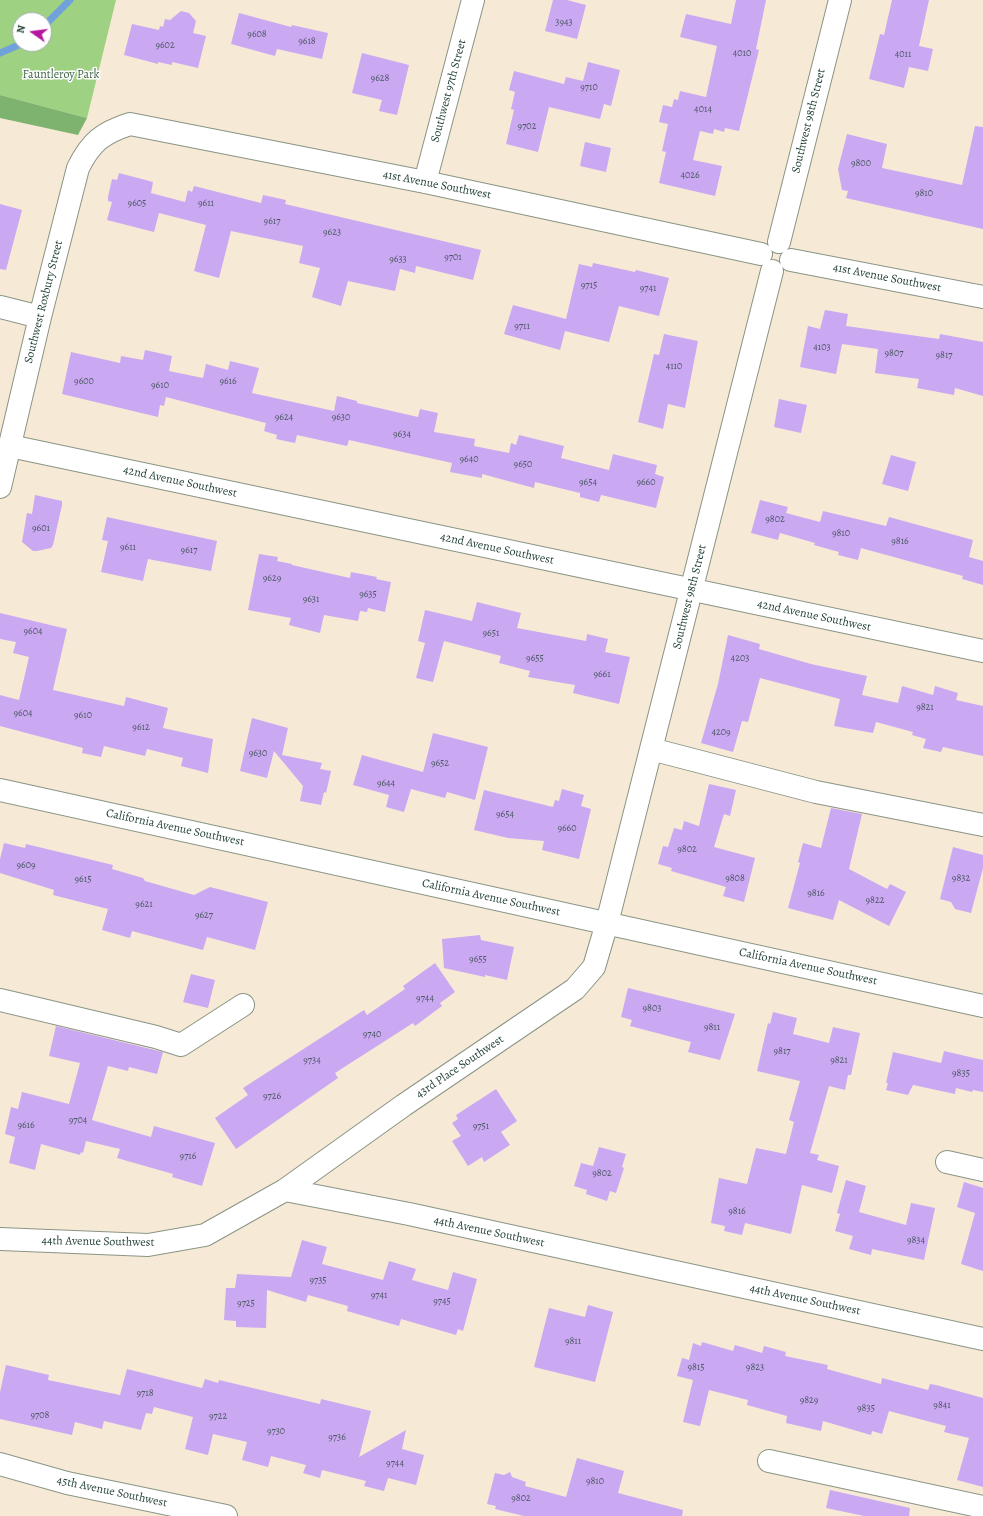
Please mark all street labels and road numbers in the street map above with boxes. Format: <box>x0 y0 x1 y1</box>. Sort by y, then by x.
street label: Southwest 97th Street <box>428 38 470 144</box>
street label: Southwest 98th Street <box>789 67 829 175</box>
street label: 41st Avenue Southwest <box>382 167 492 203</box>
street label: Southwest Roxbury Street <box>22 239 66 365</box>
street label: 41st Avenue Southwest <box>832 260 942 296</box>
street label: 42nd Avenue Southwest <box>122 463 238 501</box>
street label: 42nd Avenue Southwest <box>439 530 555 568</box>
street label: Southwest 98th Street <box>670 543 710 651</box>
street label: 42nd Avenue Southwest <box>756 597 872 635</box>
street label: California Avenue Southwest <box>105 806 245 850</box>
street label: California Avenue Southwest <box>421 876 561 920</box>
street label: California Avenue Southwest <box>738 945 878 989</box>
street label: 43rd Place Southwest <box>413 1032 507 1102</box>
street label: 44th Avenue Southwest <box>432 1213 546 1251</box>
street label: 44th Avenue Southwest <box>41 1234 155 1250</box>
street label: 44th Avenue Southwest <box>748 1281 862 1319</box>
street label: 45th Avenue Southwest <box>55 1473 169 1511</box>

